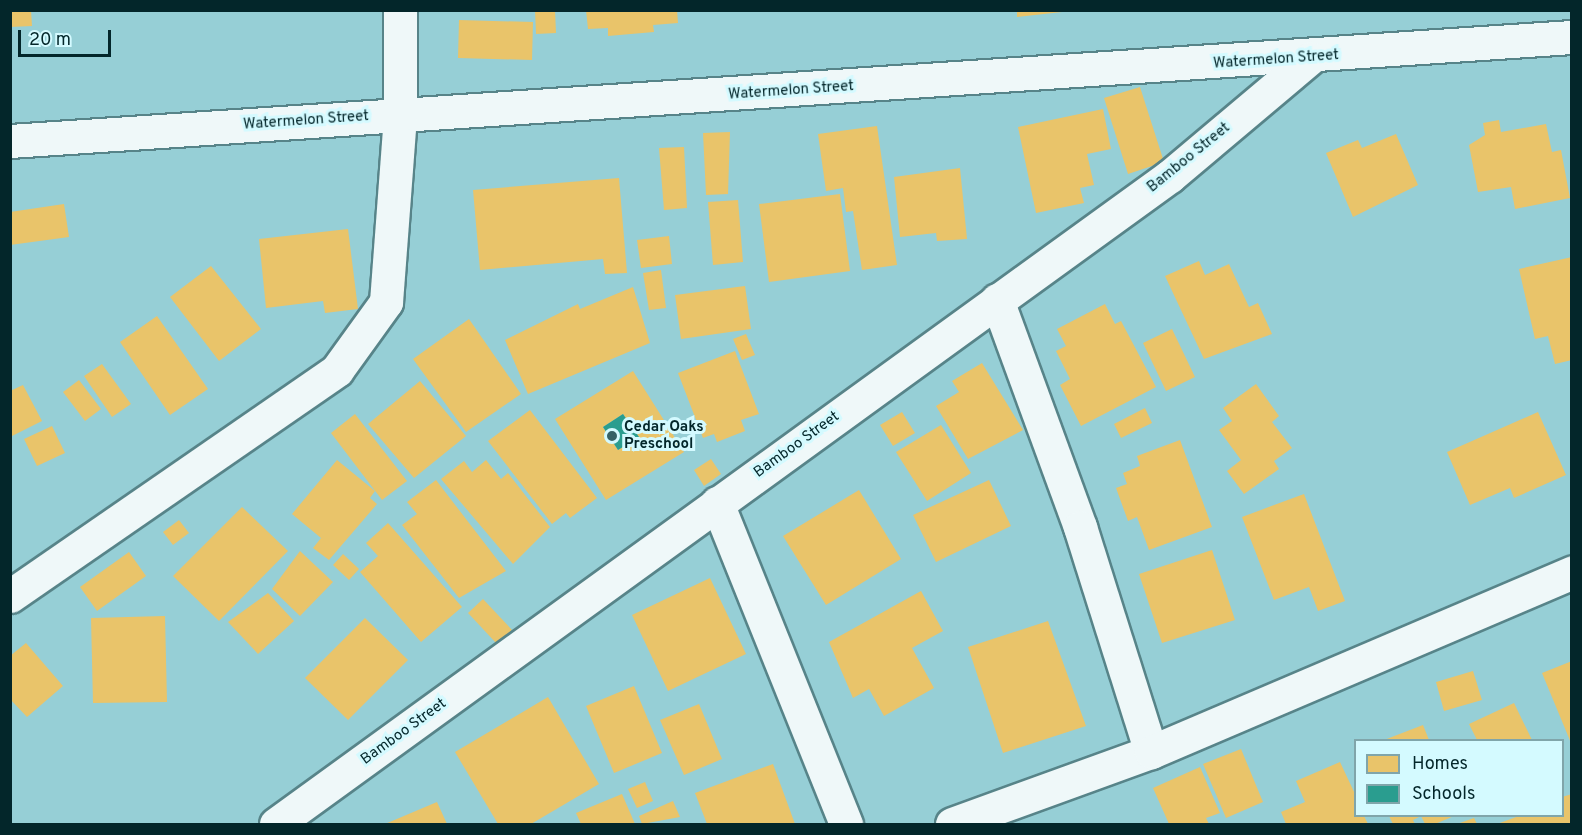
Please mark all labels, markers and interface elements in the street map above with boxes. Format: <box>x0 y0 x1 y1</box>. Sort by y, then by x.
scale bar <box>21 18 114 56</box>
text: 20 m <box>29 29 71 52</box>
street label: Watermelon Street <box>1213 47 1339 73</box>
street label: Watermelon Street <box>728 78 854 104</box>
street label: Watermelon Street <box>243 108 369 134</box>
street label: Bamboo Street <box>1144 119 1234 197</box>
street label: Bamboo Street <box>751 408 843 482</box>
place label: Cedar Oaks Preschool <box>624 418 704 453</box>
marker: Cedar Oaks Preschool <box>605 429 619 443</box>
street label: Bamboo Street <box>358 695 450 769</box>
legend <box>1354 739 1564 817</box>
text: Homes <box>1412 753 1468 776</box>
text: Schools <box>1412 783 1475 806</box>

